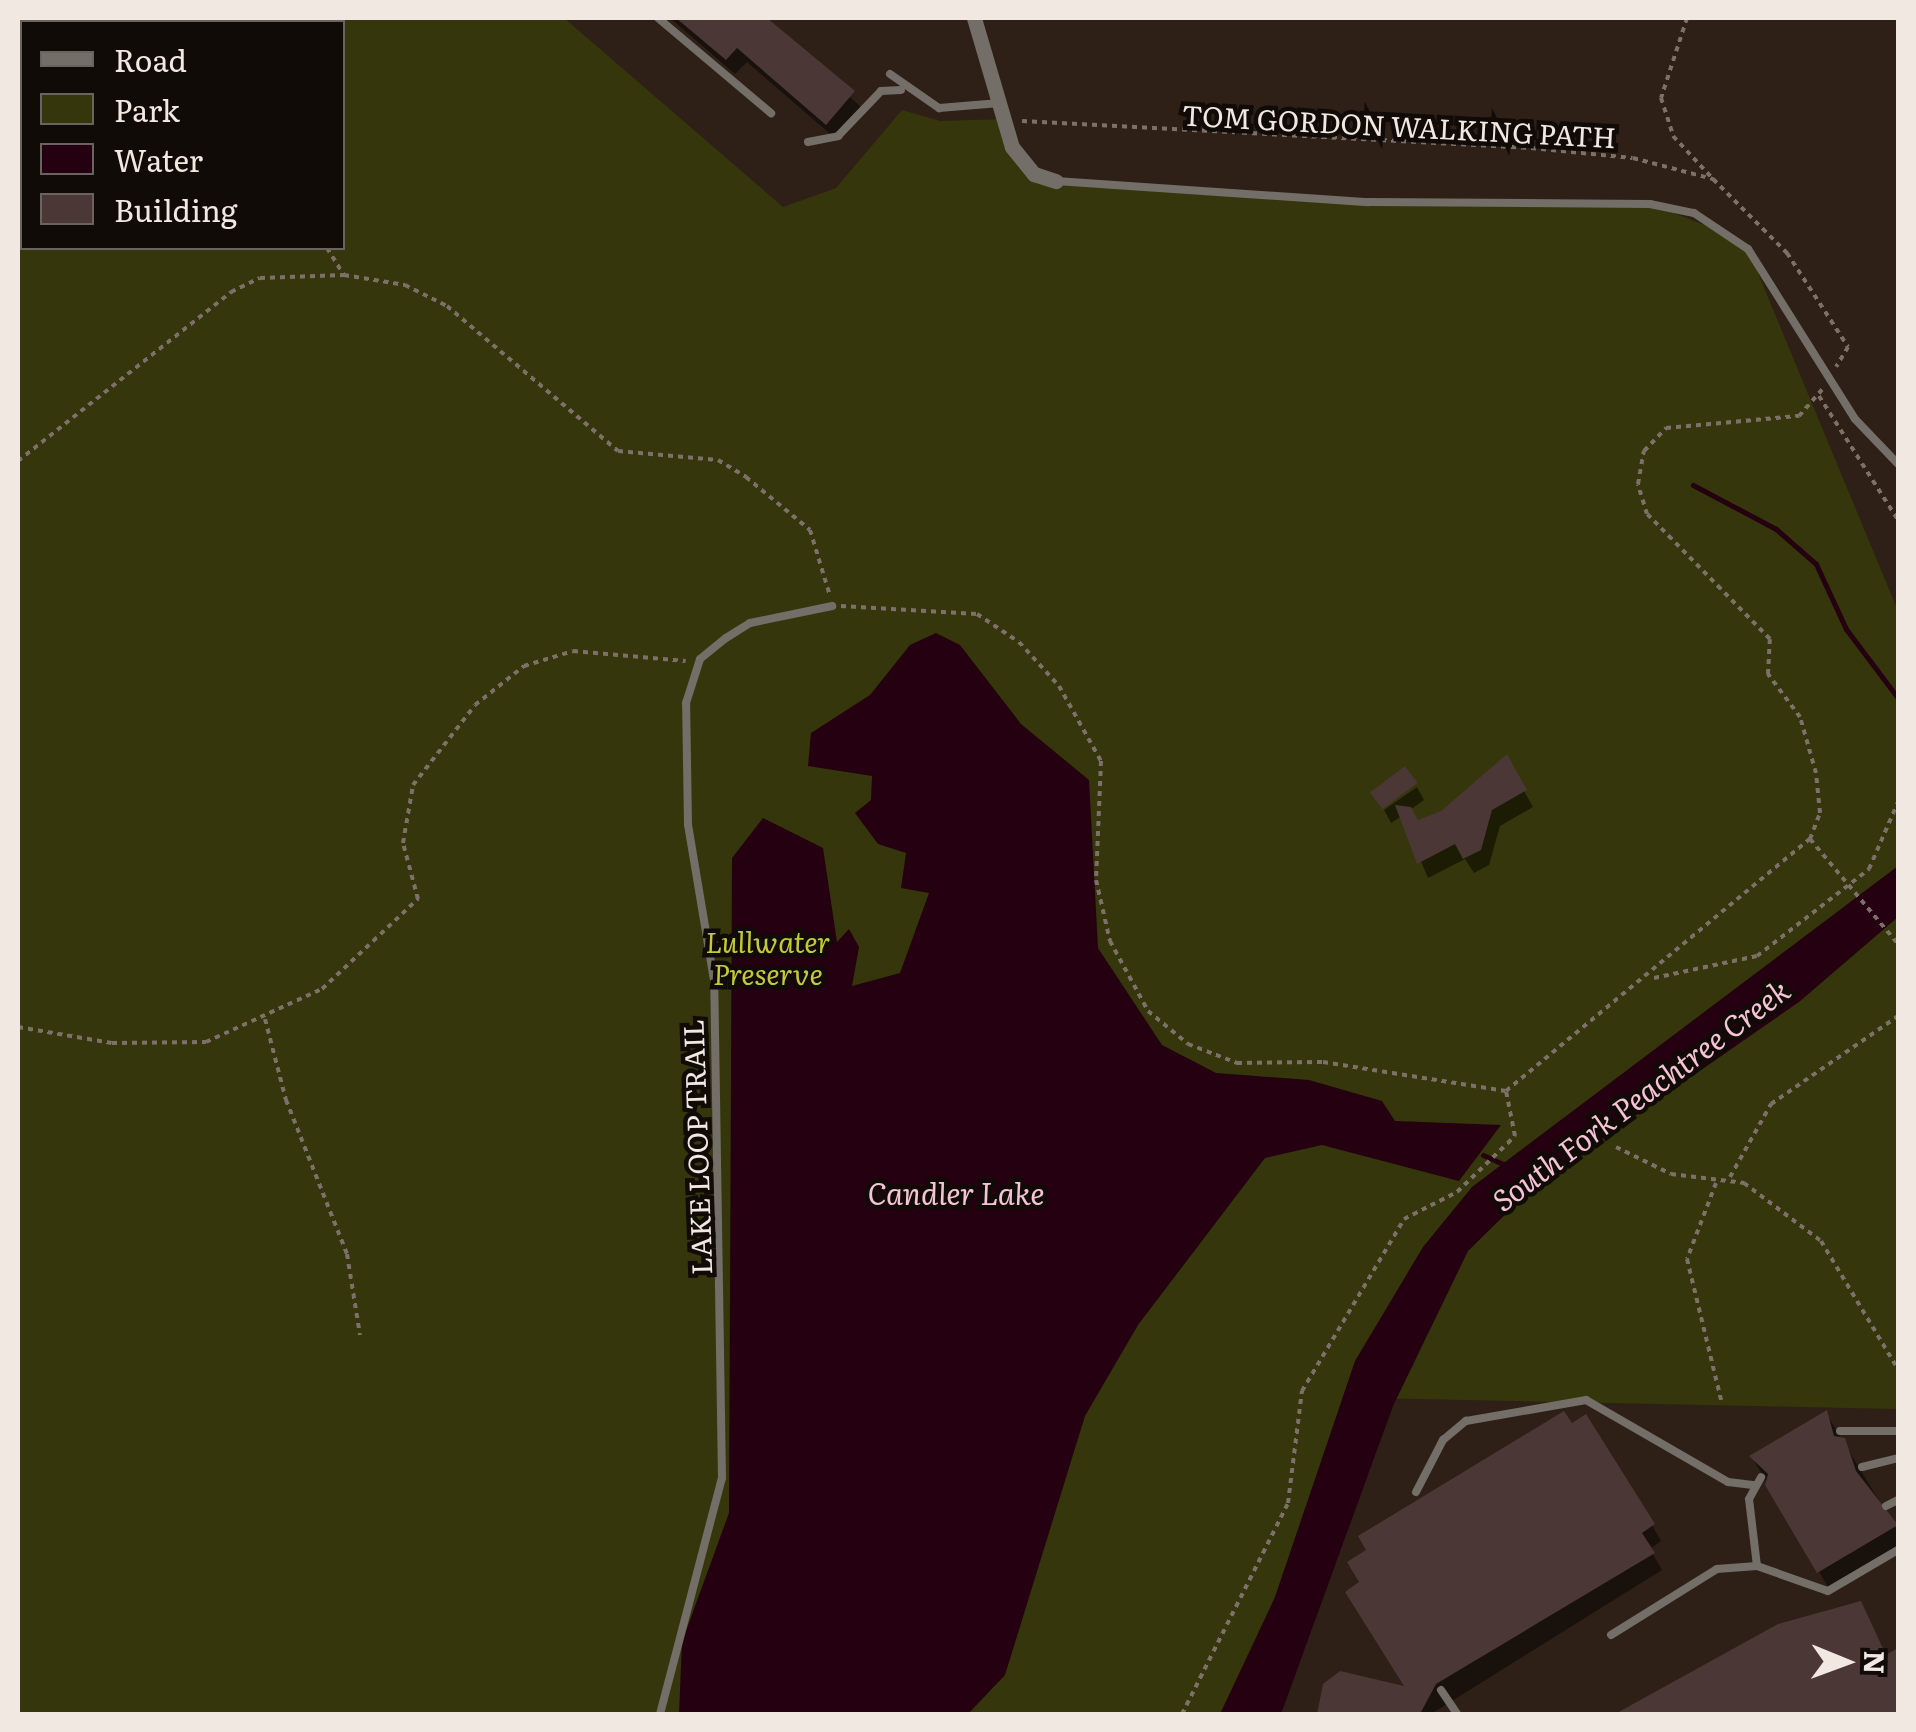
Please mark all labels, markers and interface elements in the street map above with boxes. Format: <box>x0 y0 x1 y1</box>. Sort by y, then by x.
legend <box>20 20 345 250</box>
text: Road <box>114 37 187 81</box>
text: Park <box>114 87 180 131</box>
street label: TOM GORDON WALKING PATH <box>1181 97 1617 153</box>
text: Water <box>114 137 203 181</box>
text: Building <box>114 187 238 231</box>
park label: Lullwater Preserve <box>705 924 831 990</box>
water label: South Fork Peachtree Creek <box>1485 971 1795 1217</box>
street label: LAKE LOOP TRAIL <box>675 1018 717 1276</box>
water label: Candler Lake <box>867 1174 1045 1210</box>
north arrow <box>1796 1612 1896 1712</box>
text: N <box>1855 1650 1897 1675</box>

